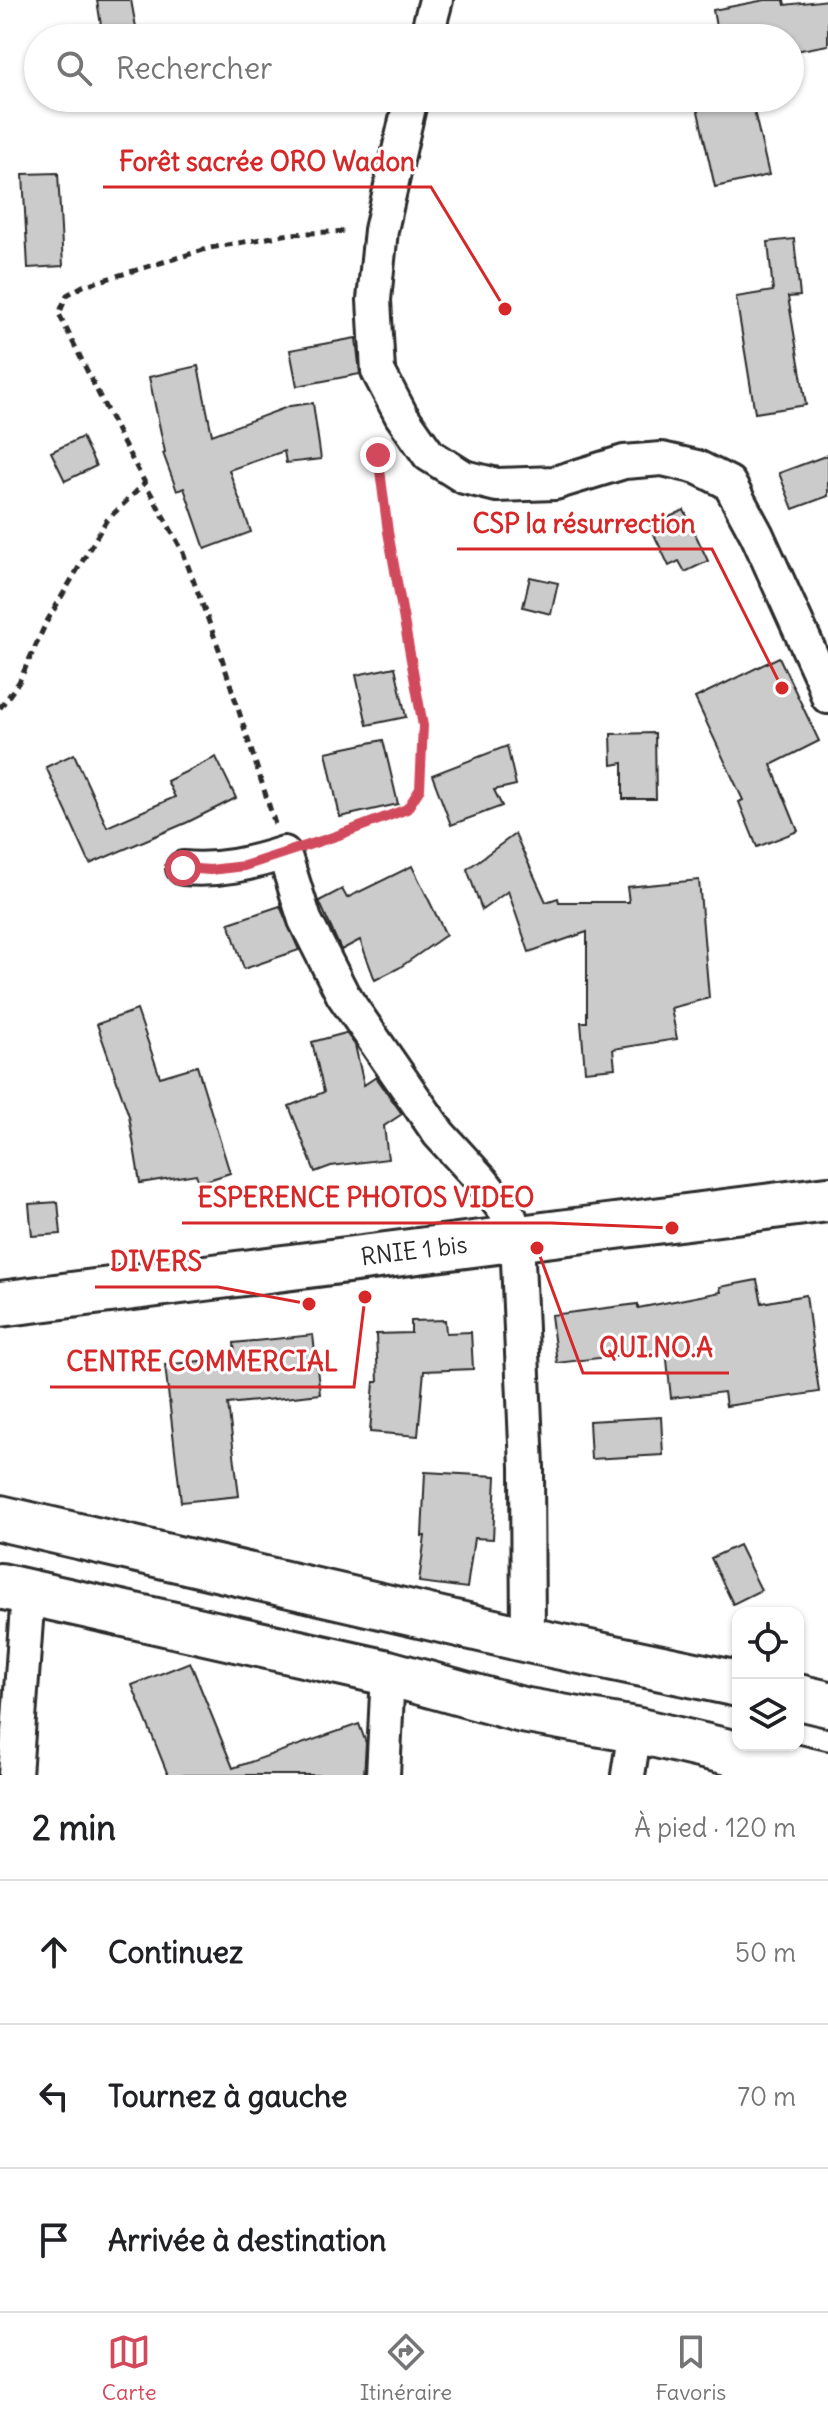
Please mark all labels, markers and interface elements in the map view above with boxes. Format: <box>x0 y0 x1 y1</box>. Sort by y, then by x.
search box <box>24 24 804 112</box>
icon: search <box>52 46 96 90</box>
text: Rechercher <box>116 49 272 87</box>
callout: Forêt sacrée ORO Wadon <box>103 137 431 187</box>
text: Forêt sacrée ORO Wadon <box>119 145 415 178</box>
route end <box>360 437 396 473</box>
callout: CSP la résurrection <box>457 499 712 549</box>
text: CSP la résurrection <box>472 507 696 540</box>
route start <box>165 850 201 886</box>
callout: ESPERENCE PHOTOS VIDEO <box>182 1173 551 1223</box>
text: ESPERENCE PHOTOS VIDEO <box>198 1181 534 1214</box>
street label: RNIE 1 bis <box>359 1229 469 1271</box>
callout: DIVERS <box>95 1237 218 1287</box>
text: DIVERS <box>110 1245 202 1278</box>
callout: QUI.NO.A <box>583 1323 729 1373</box>
text: QUI.NO.A <box>599 1331 713 1364</box>
callout: CENTRE COMMERCIAL <box>50 1337 354 1387</box>
text: CENTRE COMMERCIAL <box>66 1345 338 1378</box>
map controls <box>732 1607 804 1751</box>
button: locate <box>732 1607 804 1679</box>
button: layers <box>732 1679 804 1751</box>
text: 2 min <box>32 1806 116 1849</box>
text: À pied · 120 m <box>634 1811 796 1844</box>
icon: ahead <box>32 1930 76 1974</box>
text: Continuez <box>108 1933 243 1971</box>
text: 50 m <box>735 1936 796 1969</box>
icon: left <box>32 2074 76 2118</box>
text: Tournez à gauche <box>108 2077 348 2115</box>
text: 70 m <box>737 2080 796 2113</box>
icon: arrive <box>32 2218 76 2262</box>
text: Arrivée à destination <box>108 2221 386 2259</box>
tab: Carte <box>102 2330 157 2406</box>
tab: Itinéraire <box>360 2330 452 2406</box>
tab: Favoris <box>655 2330 726 2406</box>

